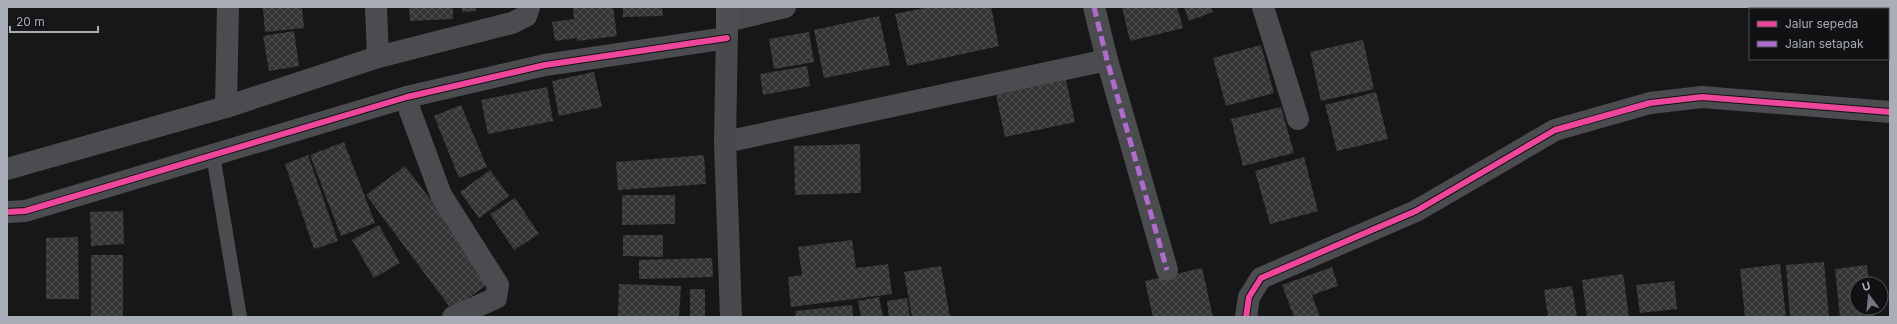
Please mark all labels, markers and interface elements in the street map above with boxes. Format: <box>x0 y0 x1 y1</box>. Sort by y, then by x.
scale bar <box>10 8 98 34</box>
legend <box>1749 8 1889 60</box>
text: 20 m <box>16 14 45 29</box>
text: Jalur sepeda <box>1785 16 1858 31</box>
text: Jalan setapak <box>1785 36 1864 51</box>
north arrow <box>1849 276 1889 316</box>
text: U <box>1860 279 1872 294</box>

